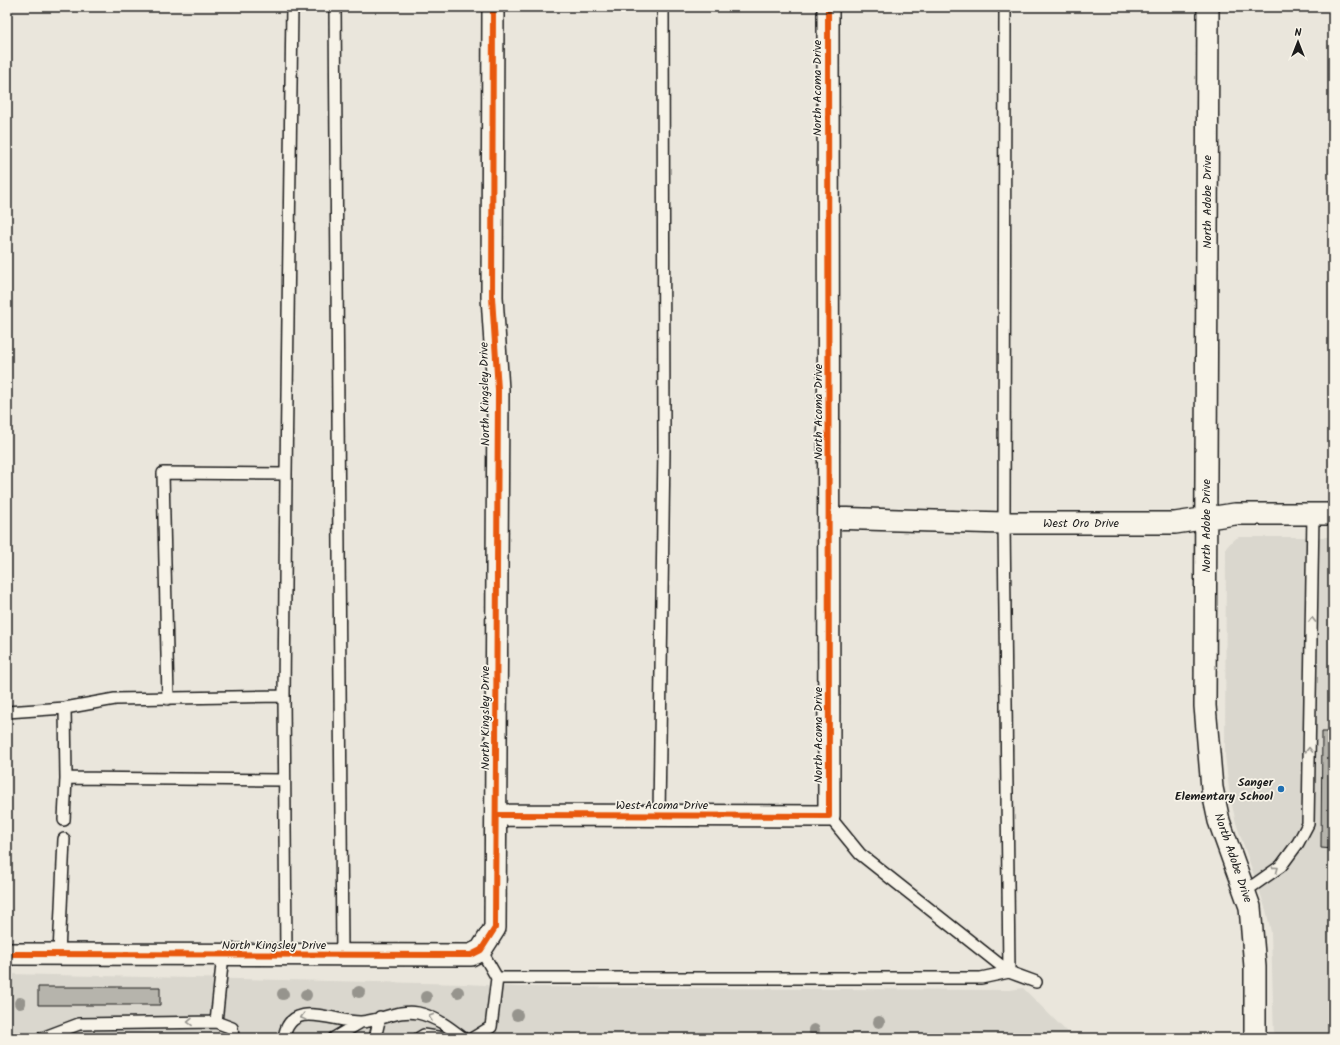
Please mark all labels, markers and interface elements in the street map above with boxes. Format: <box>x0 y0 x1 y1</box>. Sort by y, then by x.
north arrow <box>1278 22 1318 62</box>
text: N <box>1295 24 1302 42</box>
street label: North Acoma Drive <box>808 39 827 136</box>
street label: North Adobe Drive <box>1198 155 1217 249</box>
street label: North Kingsley Drive <box>475 341 495 446</box>
street label: North Acoma Drive <box>809 363 828 460</box>
street label: North Adobe Drive <box>1197 479 1216 573</box>
street label: West Oro Drive <box>1043 514 1120 533</box>
one-way arrow <box>1307 617 1316 623</box>
street label: North Kingsley Drive <box>476 665 495 770</box>
street label: North Acoma Drive <box>809 686 828 783</box>
one-way arrow <box>1305 747 1313 753</box>
place label: Sanger Elementary School <box>1175 773 1274 806</box>
marker: Sanger Elementary School <box>1276 784 1286 794</box>
street label: West Acoma Drive <box>616 796 709 815</box>
street label: North Adobe Drive <box>1209 811 1257 906</box>
one-way arrow <box>1271 867 1278 874</box>
street label: North Kingsley Drive <box>222 936 327 955</box>
one-way arrow <box>300 1012 307 1020</box>
one-way arrow <box>427 1013 434 1022</box>
one-way arrow <box>187 1018 193 1026</box>

